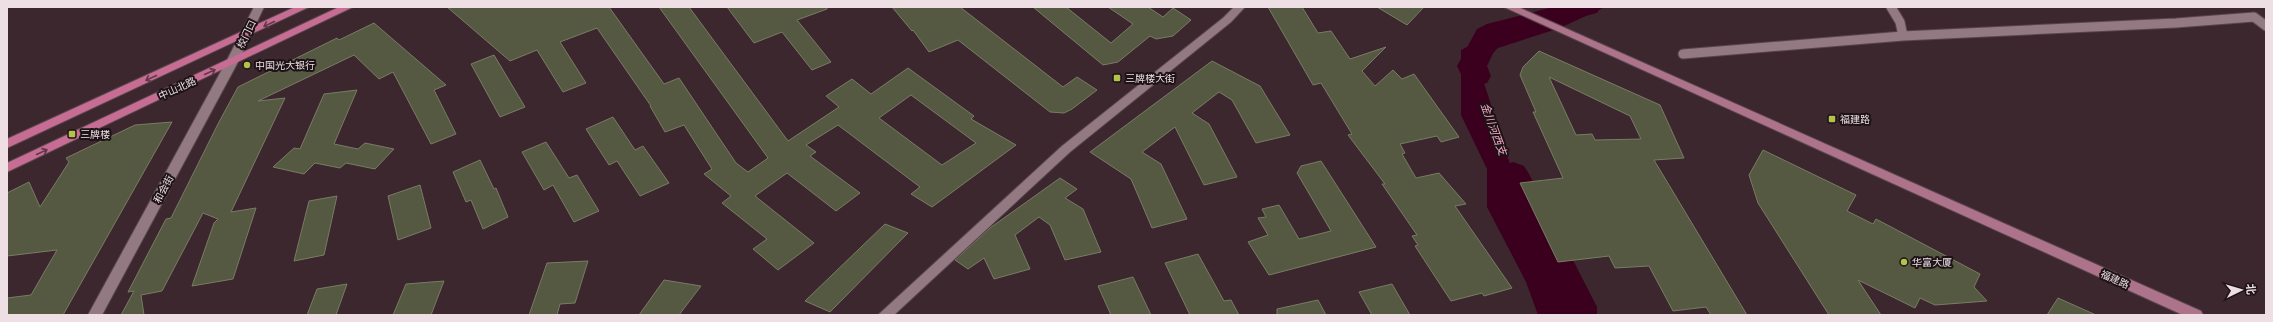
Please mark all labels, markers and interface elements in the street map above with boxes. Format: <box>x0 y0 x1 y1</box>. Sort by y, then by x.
street label: 校门口 <box>234 18 258 50</box>
one-way arrow <box>263 21 275 28</box>
place label: 中国光大银行 <box>255 59 315 71</box>
marker: 中国光大银行 <box>242 60 252 70</box>
one-way arrow <box>204 68 216 75</box>
place label: 三牌楼大街 <box>1125 72 1175 84</box>
marker: 三牌楼大街 <box>1112 73 1122 83</box>
street label: 中山北路 <box>156 74 198 102</box>
one-way arrow <box>145 75 157 82</box>
water label: 金川河西支 <box>1479 101 1511 159</box>
place label: 福建路 <box>1840 113 1870 125</box>
marker: 福建路 <box>1827 114 1837 124</box>
place label: 三牌楼 <box>80 128 110 140</box>
marker: 三牌楼 <box>67 129 77 139</box>
one-way arrow <box>36 148 48 155</box>
street label: 和会街 <box>151 173 175 205</box>
place label: 华富大厦 <box>1912 256 1952 268</box>
marker: 华富大厦 <box>1899 257 1909 267</box>
street label: 福建路 <box>2099 267 2131 291</box>
north arrow <box>2221 270 2261 310</box>
text: 北 <box>2245 283 2258 295</box>

